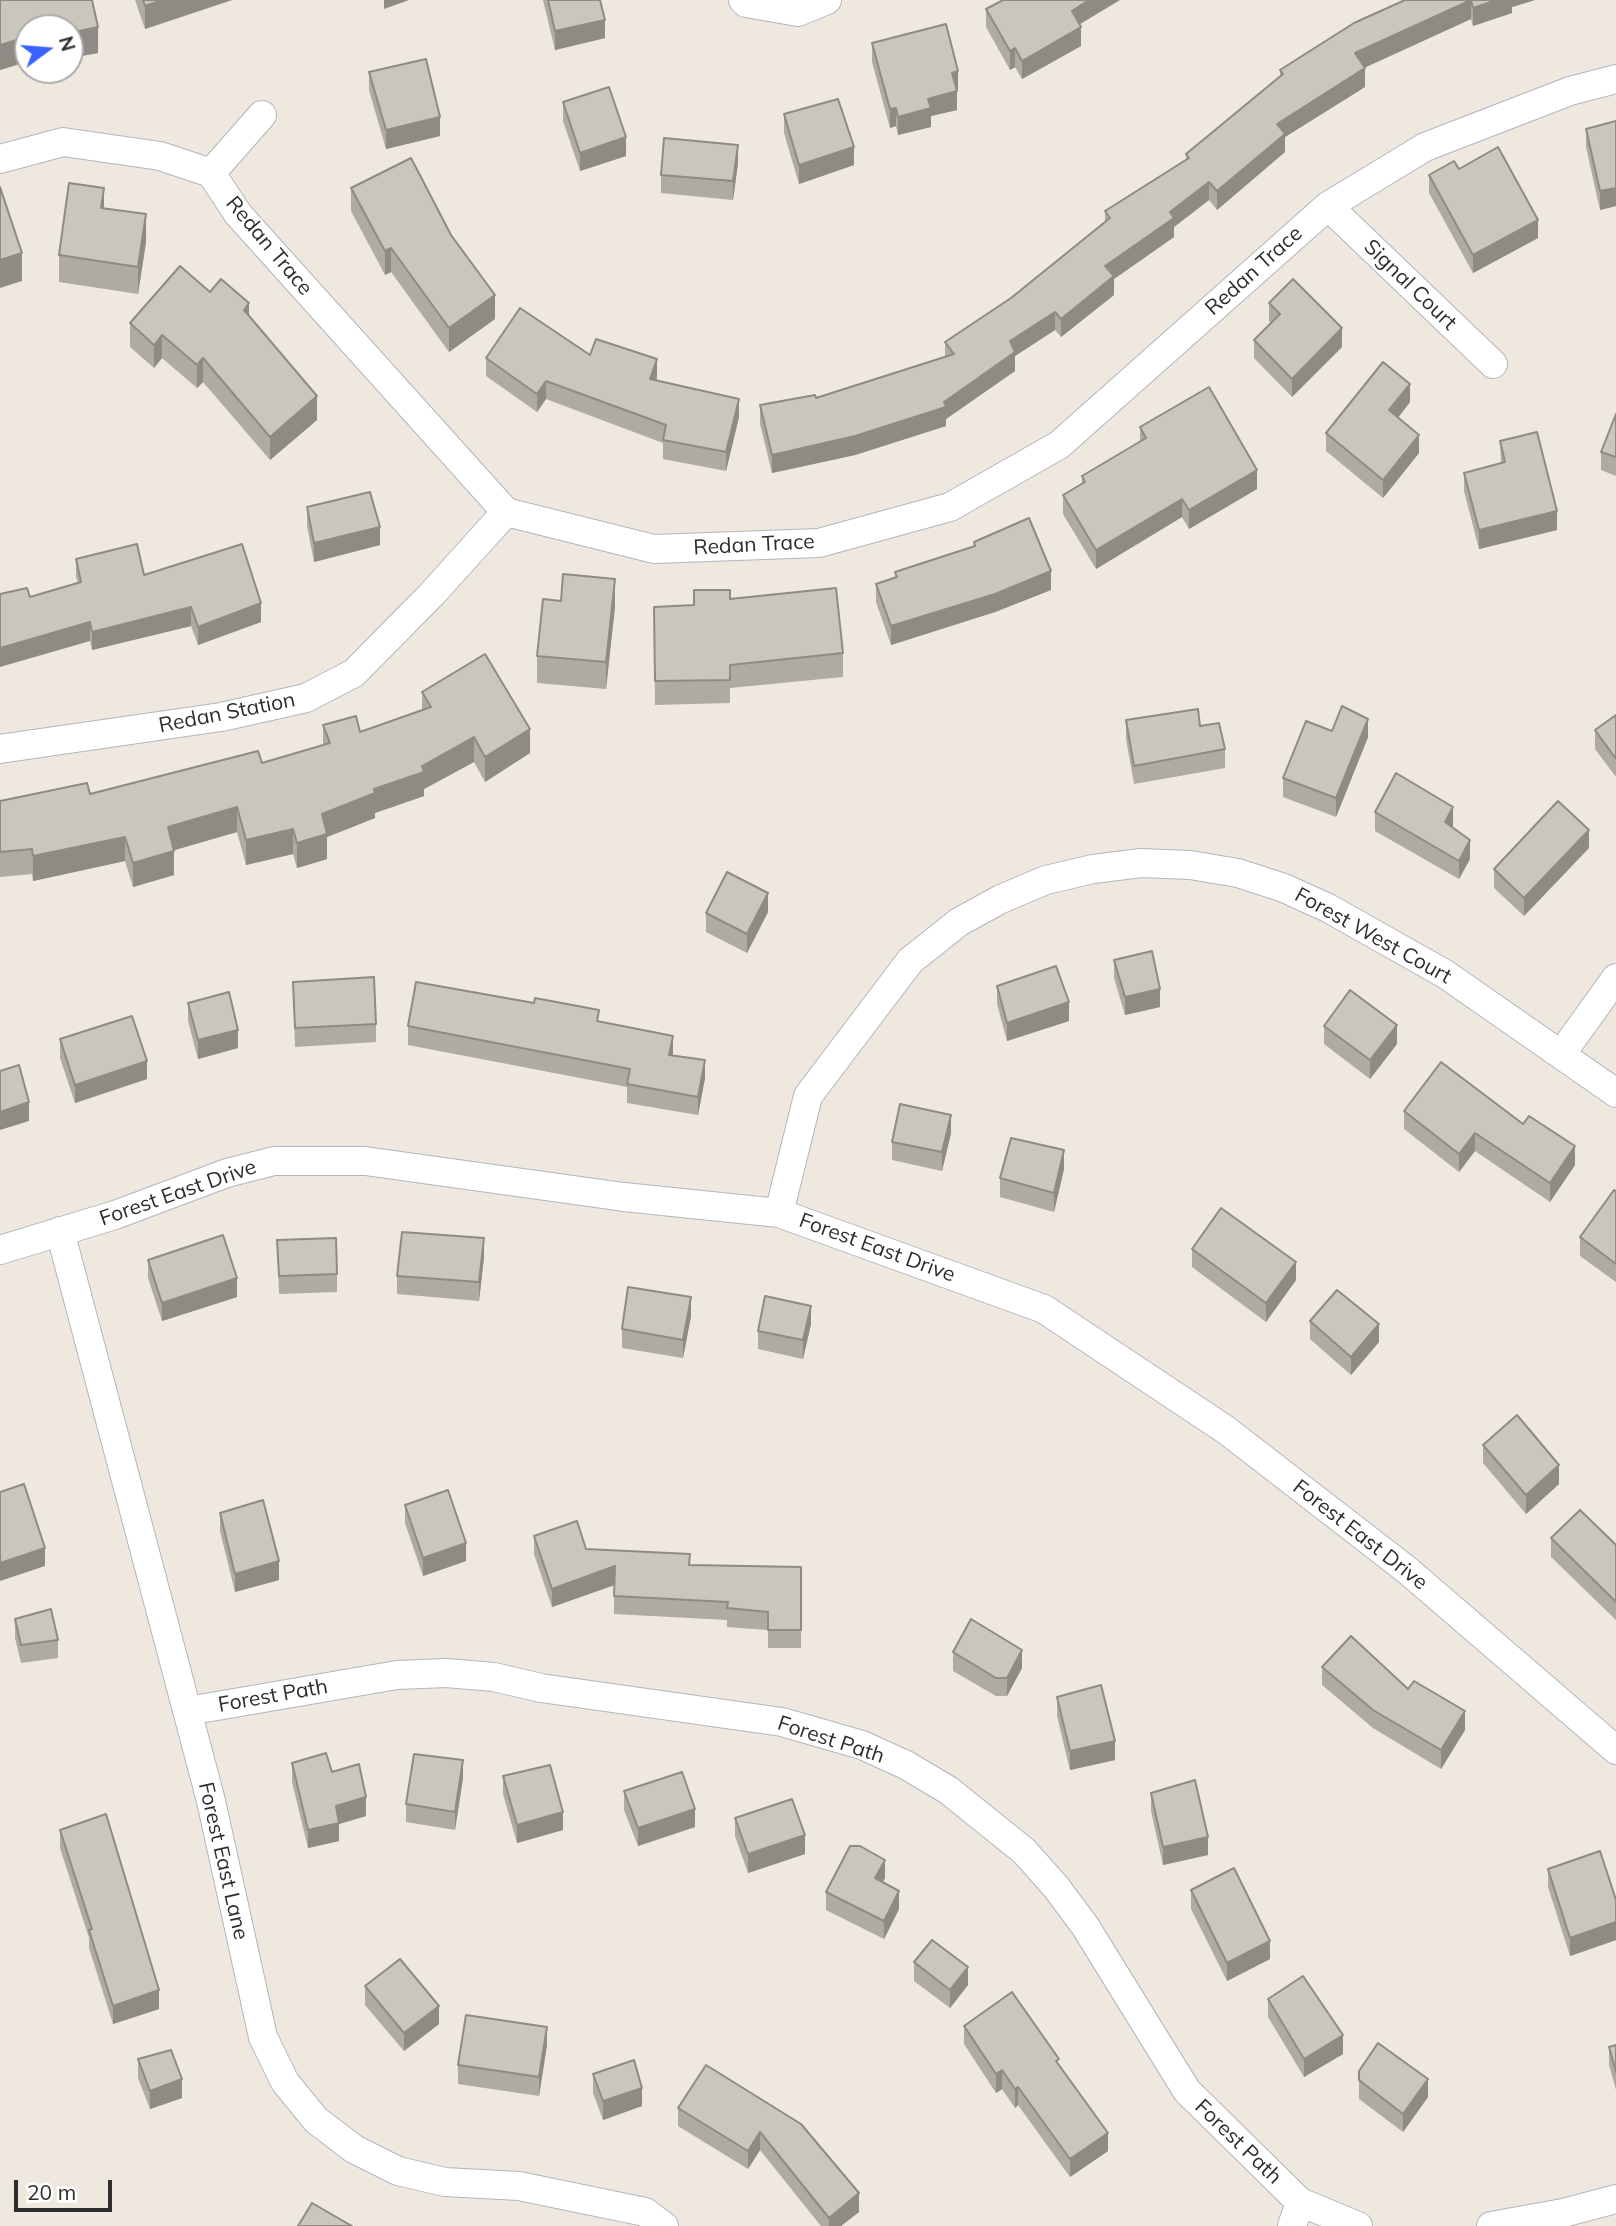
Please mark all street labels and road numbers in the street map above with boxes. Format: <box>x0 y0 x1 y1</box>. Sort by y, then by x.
street label: Redan Trace <box>220 191 318 301</box>
street label: Redan Trace <box>1200 221 1308 321</box>
street label: Signal Court <box>1358 234 1462 336</box>
street label: Redan Trace <box>693 529 815 561</box>
street label: Redan Station <box>157 687 297 739</box>
street label: Forest West Court <box>1290 882 1456 990</box>
street label: Forest East Drive <box>96 1154 260 1232</box>
street label: Forest East Drive <box>796 1208 958 1288</box>
street label: Forest East Drive <box>1288 1475 1432 1595</box>
street label: Forest Path <box>216 1674 330 1718</box>
street label: Forest Path <box>774 1711 888 1769</box>
street label: Forest East Lane <box>193 1780 253 1942</box>
street label: Forest Path <box>1189 2094 1287 2190</box>

